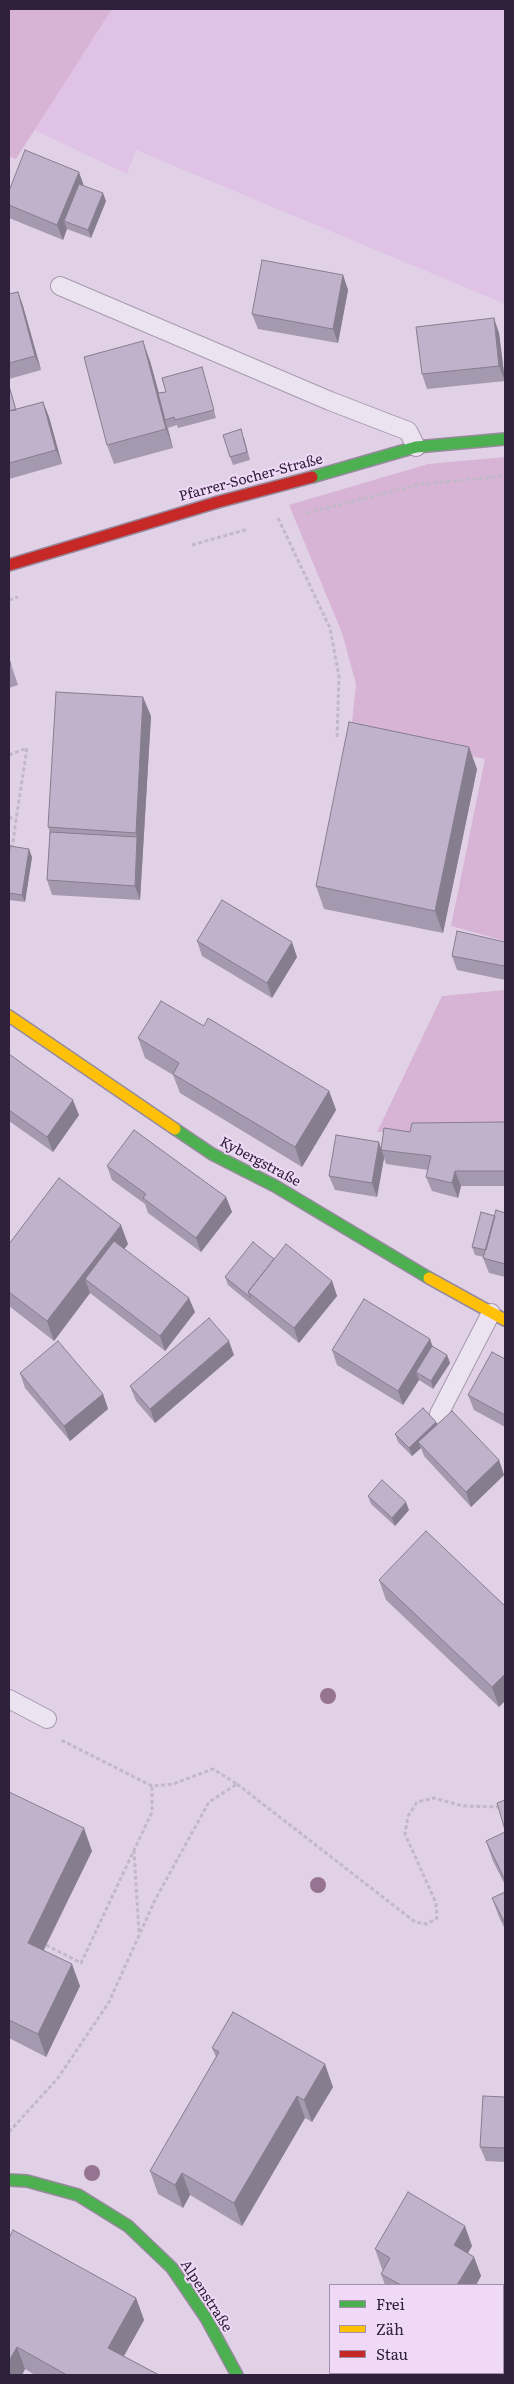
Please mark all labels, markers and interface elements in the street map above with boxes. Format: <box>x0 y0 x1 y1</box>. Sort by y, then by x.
street label: Pfarrer-Socher-Straße <box>177 451 325 505</box>
street label: Kybergstraße <box>217 1134 303 1190</box>
street label: Alpenstraße <box>177 2257 235 2335</box>
legend <box>329 2284 504 2374</box>
text: Frei <box>376 2292 405 2315</box>
text: Zäh <box>376 2317 404 2340</box>
text: Stau <box>376 2342 408 2365</box>

